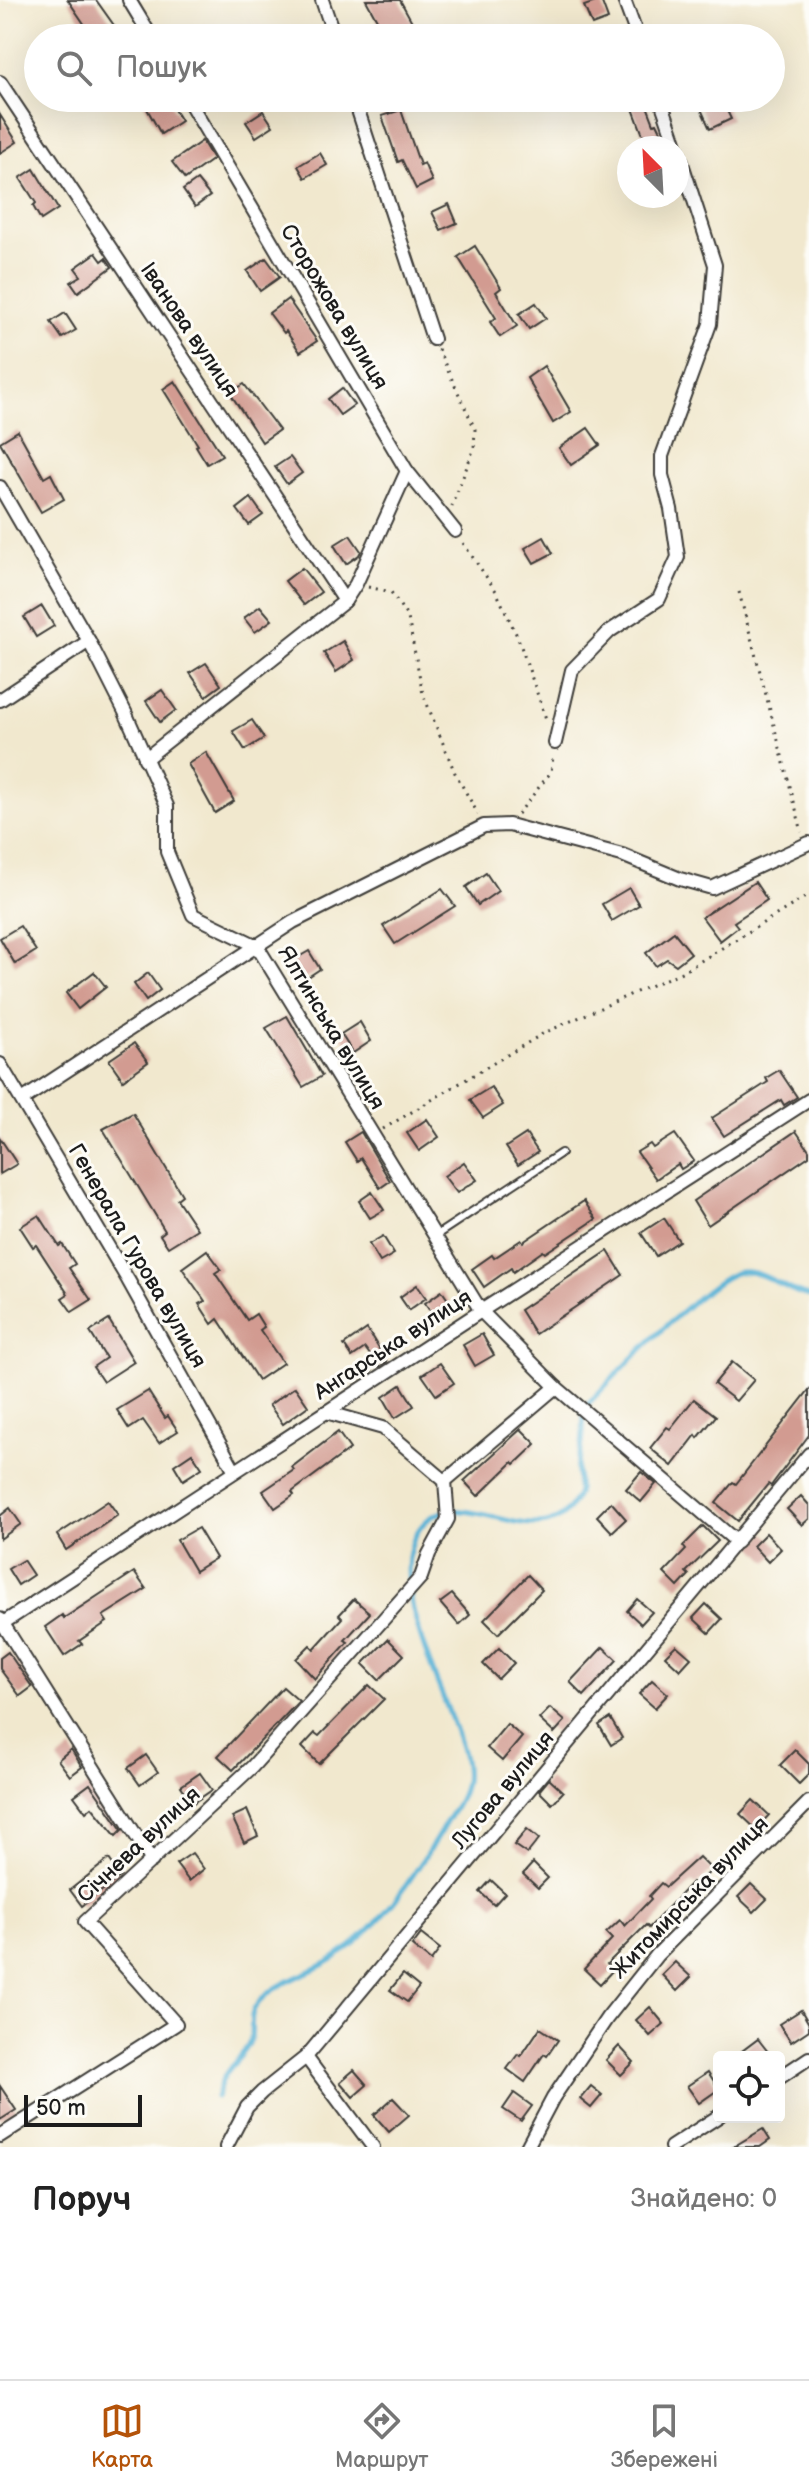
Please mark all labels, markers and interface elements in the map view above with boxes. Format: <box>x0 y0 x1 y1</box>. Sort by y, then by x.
search box <box>24 24 785 112</box>
icon: search <box>52 46 96 90</box>
text: Пошук <box>116 50 207 86</box>
north arrow <box>617 136 689 208</box>
street label: Сторожова вулиця <box>274 219 394 395</box>
street label: Іванова вулиця <box>134 257 244 403</box>
street label: Ялтинська вулиця <box>271 941 391 1115</box>
street label: Генерала Гурова вулиця <box>62 1139 212 1373</box>
street label: Ангарська вулиця <box>308 1284 477 1407</box>
street label: Лугова вулиця <box>445 1726 560 1855</box>
street label: Січнева вулиця <box>72 1781 206 1909</box>
street label: Житомирська вулиця <box>605 1811 775 1985</box>
map controls <box>713 2051 785 2123</box>
button: locate <box>713 2051 785 2123</box>
scale bar <box>24 2091 142 2127</box>
text: 50 m <box>36 2095 86 2122</box>
text: Поруч <box>32 2179 131 2220</box>
text: Знайдено: 0 <box>631 2184 777 2215</box>
tab: Карта <box>91 2399 153 2474</box>
tab: Маршрут <box>335 2399 429 2474</box>
tab: Збережені <box>611 2399 718 2474</box>

